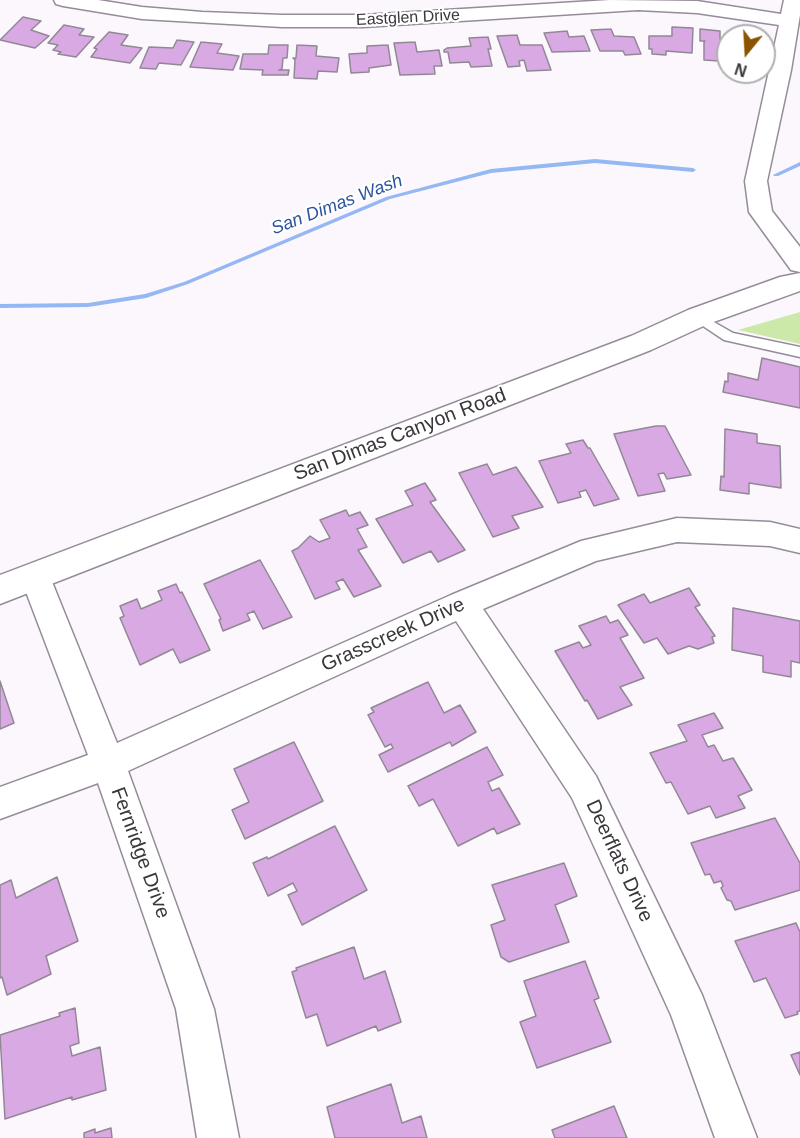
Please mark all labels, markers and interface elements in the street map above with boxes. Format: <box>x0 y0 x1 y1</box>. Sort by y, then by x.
street label: Eastglen Drive <box>356 6 460 30</box>
north arrow <box>716 24 776 84</box>
text: N <box>733 60 749 80</box>
water label: San Dimas Wash <box>268 170 406 240</box>
street label: San Dimas Canyon Road <box>290 383 510 487</box>
street label: Grasscreek Drive <box>318 593 468 677</box>
street label: Fernridge Drive <box>105 784 175 922</box>
street label: Deerflats Drive <box>580 796 658 926</box>

